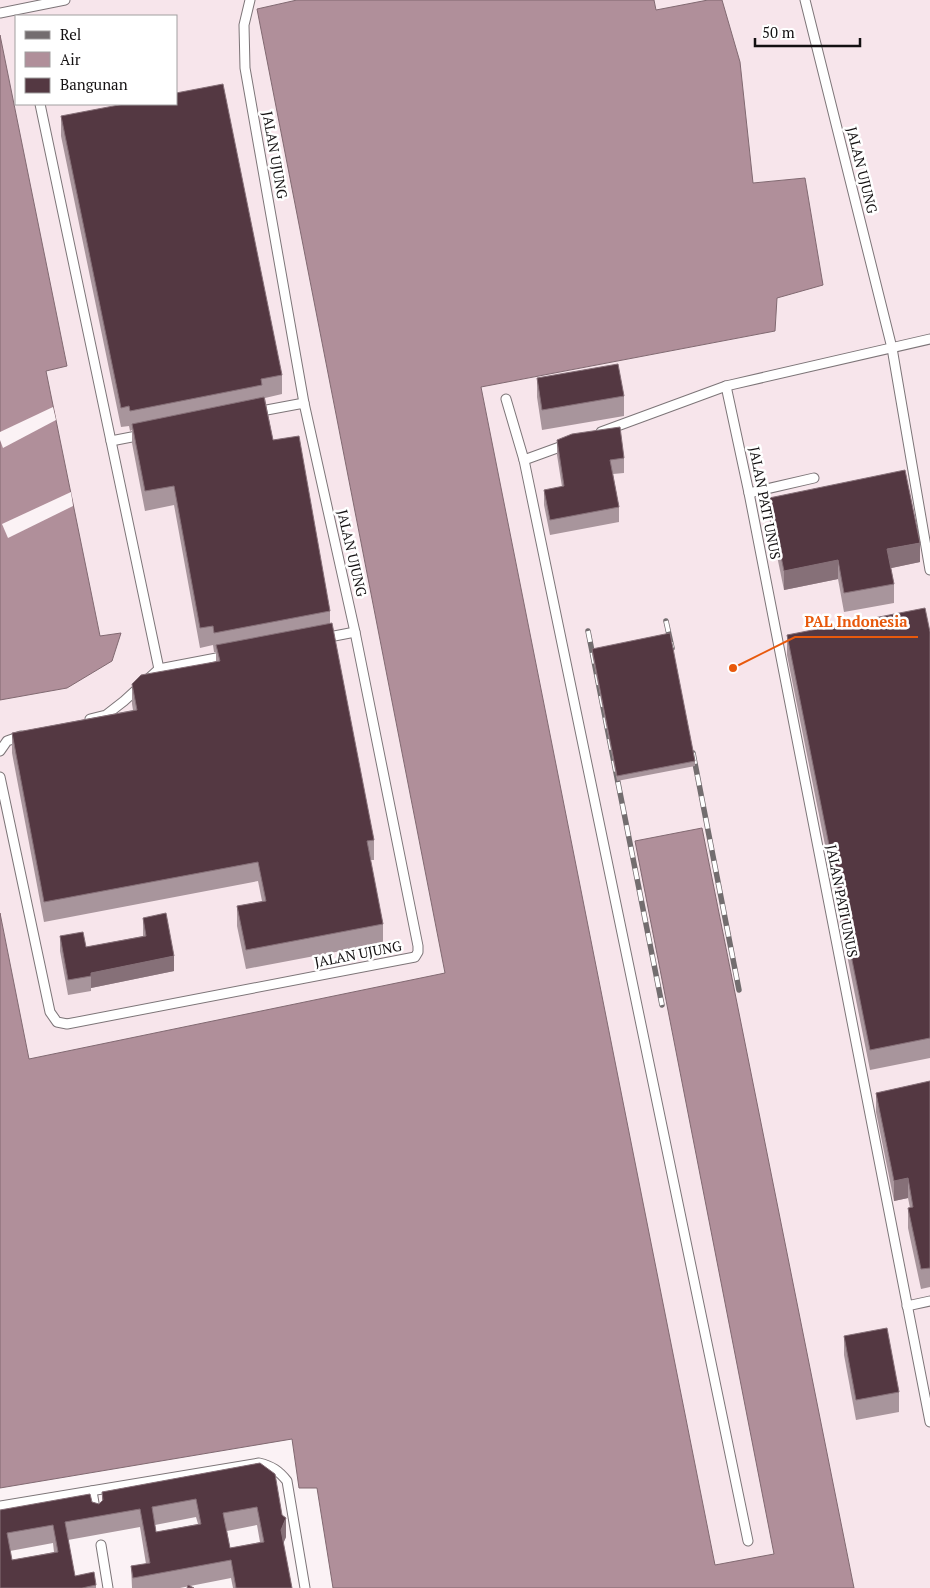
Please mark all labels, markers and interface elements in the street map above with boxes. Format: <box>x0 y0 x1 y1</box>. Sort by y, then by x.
legend <box>15 15 178 105</box>
scale bar <box>755 15 860 47</box>
text: 50 m <box>762 22 795 42</box>
text: Rel <box>60 24 81 44</box>
text: Air <box>60 49 81 69</box>
text: Bangunan <box>60 74 128 94</box>
street label: JALAN UJUNG <box>258 110 293 201</box>
street label: JALAN UJUNG <box>843 125 883 216</box>
street label: JALAN PATI UNUS <box>745 445 786 561</box>
street label: JALAN UJUNG <box>333 508 372 599</box>
callout: PAL Indonesia <box>795 607 918 637</box>
text: PAL Indonesia <box>804 611 908 631</box>
street label: JALAN PATI UNUS <box>822 843 863 959</box>
street label: JALAN UJUNG <box>313 936 404 971</box>

